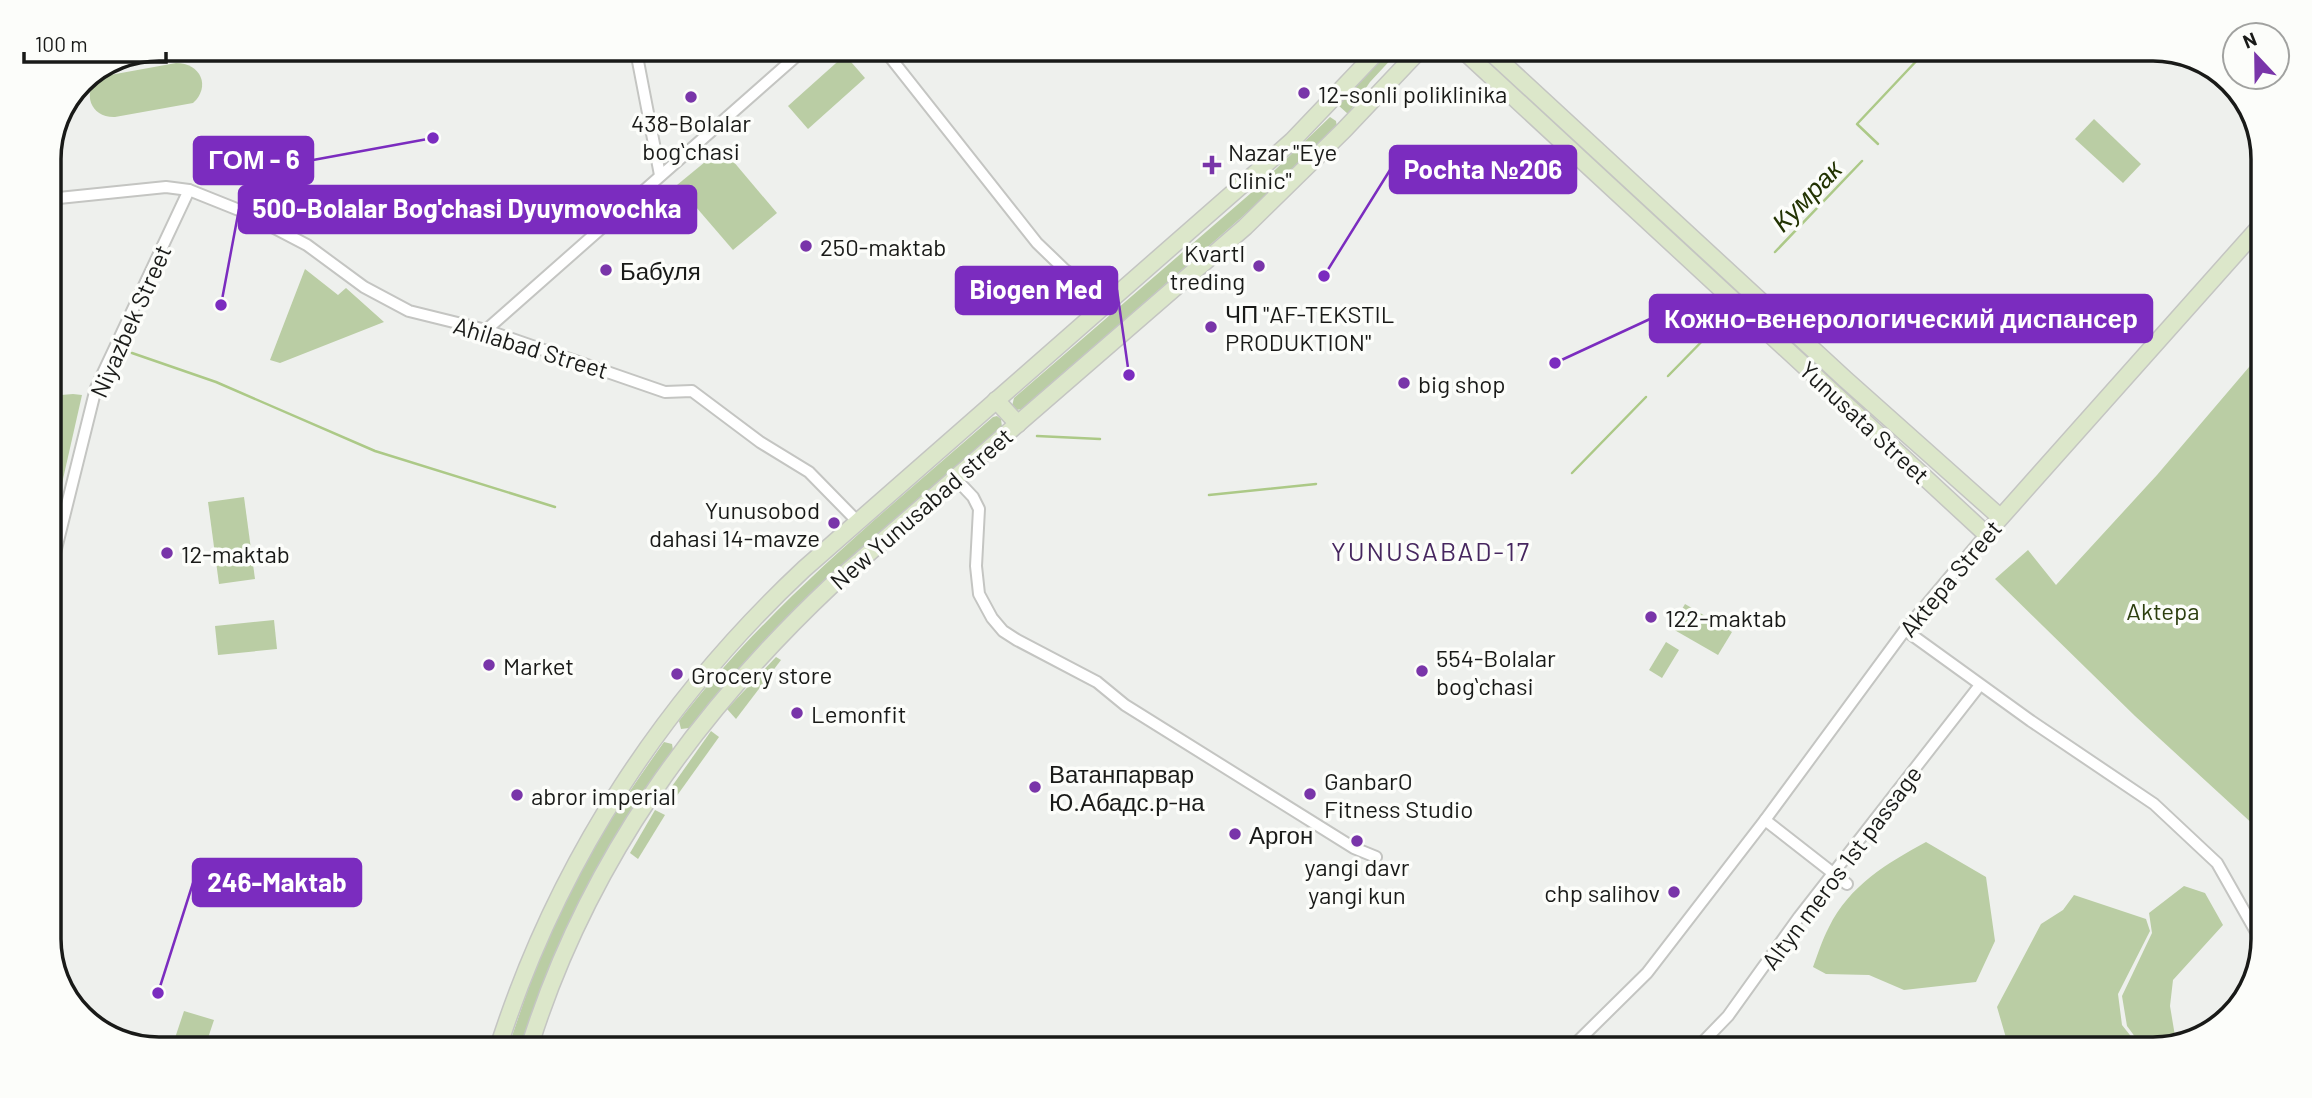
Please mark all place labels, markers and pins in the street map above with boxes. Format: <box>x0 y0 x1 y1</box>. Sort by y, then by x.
place label: 12-sonli poliklinika <box>1318 79 1507 108</box>
marker: 12-sonli poliklinika <box>1296 85 1312 101</box>
marker: 438-Bolalar bogʻchasi <box>683 89 699 105</box>
place label: 438-Bolalar bogʻchasi <box>631 108 751 165</box>
callout: ГОМ - 6 <box>194 137 313 184</box>
place label: Nazar "Eye Clinic" <box>1228 137 1337 194</box>
callout: Pochta №206 <box>1390 146 1576 193</box>
marker: Nazar "Eye Clinic" <box>1202 155 1222 175</box>
callout: 500-Bolalar Bog'chasi Dyuymovochka <box>239 186 696 233</box>
place label: 250-maktab <box>820 232 946 261</box>
marker: 250-maktab <box>798 238 814 254</box>
place label: Kvartl treding <box>1170 238 1245 295</box>
place label: Бабуля <box>620 256 701 285</box>
marker: Kvartl treding <box>1251 258 1267 274</box>
marker: Бабуля <box>598 262 614 278</box>
callout: Biogen Med <box>956 267 1117 314</box>
callout: Кожно-венерологический диспансер <box>1650 295 2152 342</box>
place label: ЧП "AF-TEKSTIL PRODUKTION" <box>1225 299 1394 356</box>
marker: ЧП "AF-TEKSTIL PRODUKTION" <box>1203 319 1219 335</box>
place label: big shop <box>1418 369 1506 398</box>
marker: big shop <box>1396 375 1412 391</box>
place label: Yunusobod dahasi 14-mavze <box>649 495 820 552</box>
marker: Yunusobod dahasi 14-mavze <box>826 515 842 531</box>
place label: 12-maktab <box>181 539 290 568</box>
marker: 12-maktab <box>159 545 175 561</box>
place label: 122-maktab <box>1665 603 1787 632</box>
marker: 122-maktab <box>1643 609 1659 625</box>
place label: 554-Bolalar bogʻchasi <box>1436 643 1556 700</box>
place label: Market <box>503 651 574 680</box>
marker: Market <box>481 657 497 673</box>
place label: Grocery store <box>691 660 832 689</box>
marker: 554-Bolalar bogʻchasi <box>1414 663 1430 679</box>
marker: Grocery store <box>669 666 685 682</box>
place label: Lemonfit <box>811 699 907 728</box>
marker: Lemonfit <box>789 705 805 721</box>
place label: Ватанпарвар Ю.Абадс.р-на <box>1049 759 1205 816</box>
place label: GanbarO Fitness Studio <box>1324 766 1473 823</box>
marker: Ватанпарвар Ю.Абадс.р-на <box>1027 779 1043 795</box>
place label: abror imperial <box>531 781 676 810</box>
marker: GanbarO Fitness Studio <box>1302 786 1318 802</box>
marker: abror imperial <box>509 787 525 803</box>
place label: Аргон <box>1249 820 1313 849</box>
marker: Аргон <box>1227 826 1243 842</box>
marker: yangi davr yangi kun <box>1349 833 1365 849</box>
place label: yangi davr yangi kun <box>1304 852 1410 909</box>
callout: 246-Maktab <box>193 859 361 906</box>
place label: chp salihov <box>1544 878 1660 907</box>
marker: chp salihov <box>1666 884 1682 900</box>

